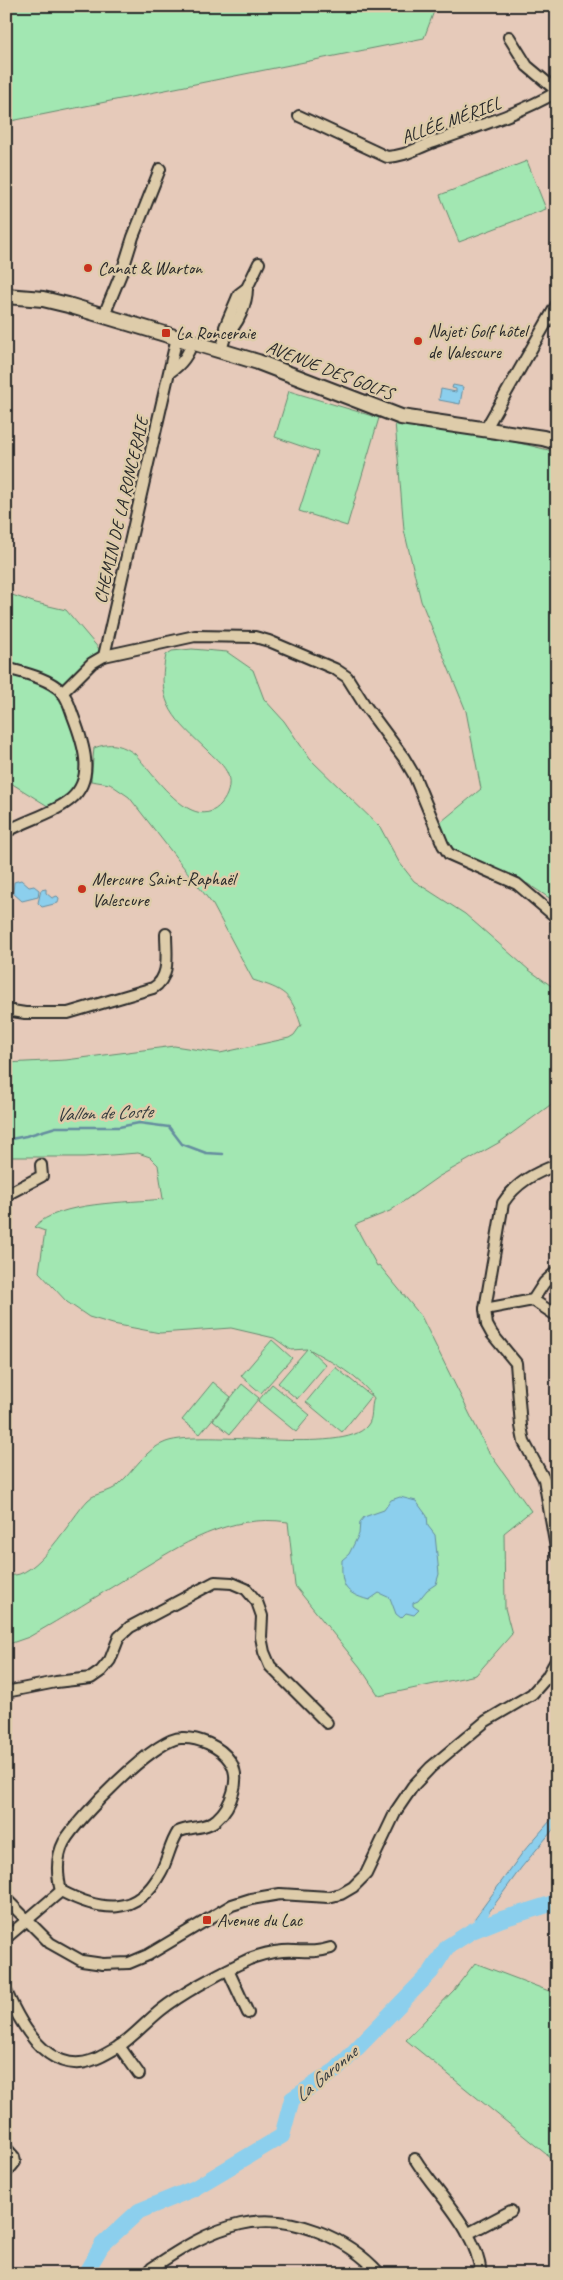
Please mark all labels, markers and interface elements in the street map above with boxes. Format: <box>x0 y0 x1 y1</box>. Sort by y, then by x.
street label: ALLÉE MÉRIEL <box>398 92 504 148</box>
place label: Canat & Warton <box>98 257 203 279</box>
marker: Canat & Warton <box>82 262 94 274</box>
place label: Najeti Golf hôtel de Valescure <box>428 320 530 363</box>
place label: La Ronceraie <box>176 322 256 344</box>
marker: La Ronceraie <box>160 327 172 339</box>
marker: Najeti Golf hôtel de Valescure <box>412 335 424 347</box>
street label: AVENUE DES GOLFS <box>263 336 399 405</box>
street label: CHEMIN DE LA RONCERAIE <box>89 413 154 605</box>
place label: Mercure Saint-Raphaël Valescure <box>92 868 238 911</box>
marker: Mercure Saint-Raphaël Valescure <box>76 883 88 895</box>
water label: Vallon de Coste <box>56 1099 155 1127</box>
place label: Avenue du Lac <box>217 1909 304 1931</box>
marker: Avenue du Lac <box>201 1914 213 1926</box>
water label: La Garonne <box>290 2039 365 2107</box>

